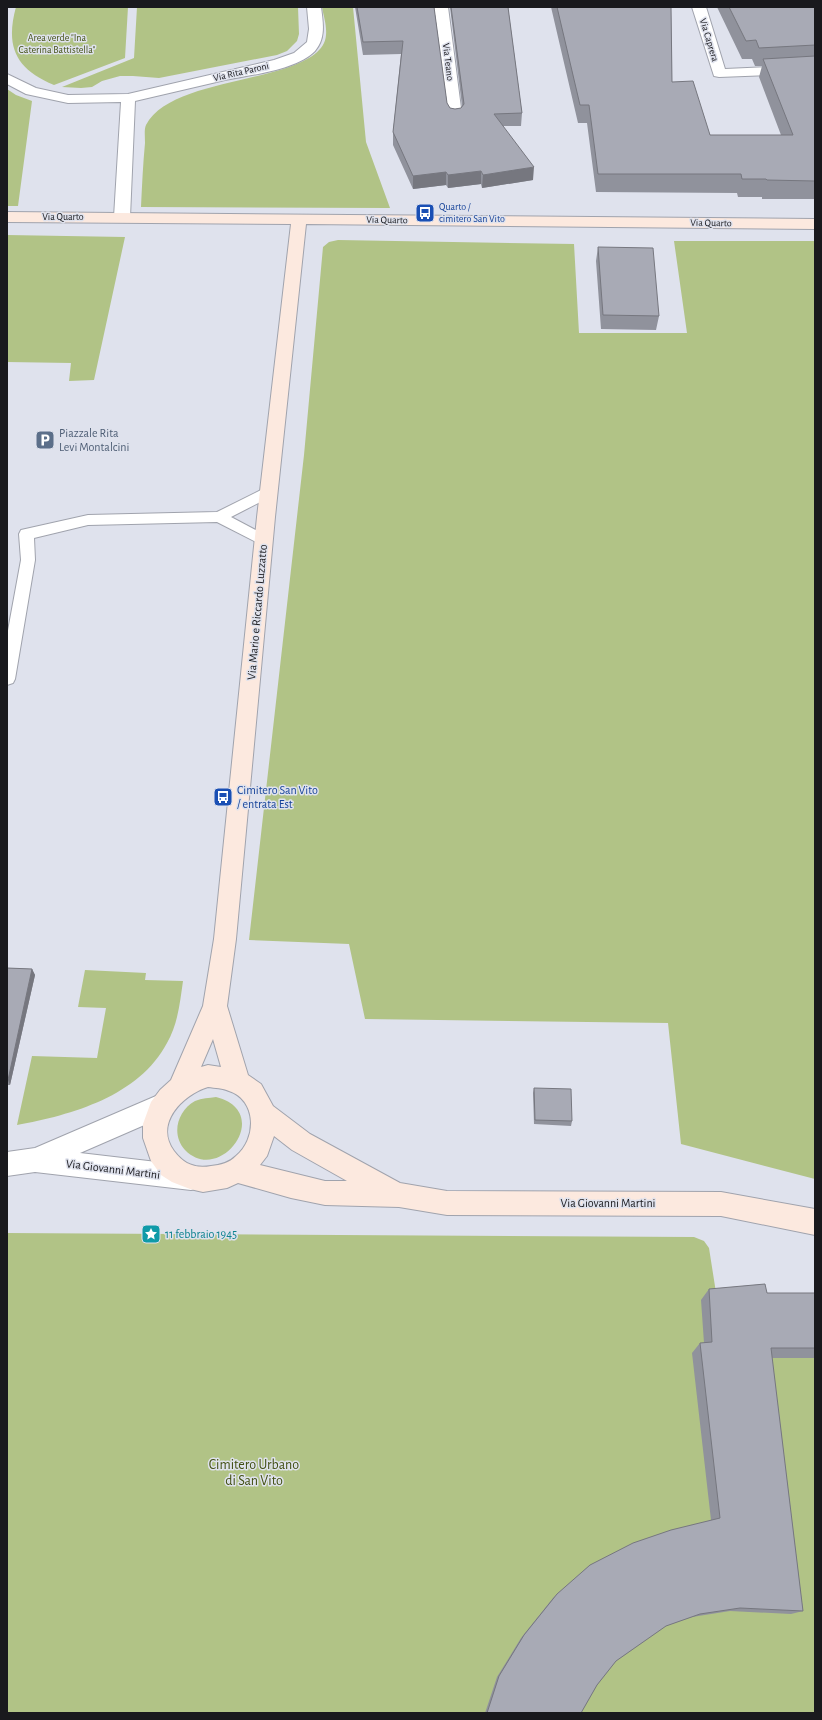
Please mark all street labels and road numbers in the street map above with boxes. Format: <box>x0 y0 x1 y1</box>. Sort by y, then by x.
street label: Via Caprera <box>698 17 720 63</box>
street label: Via Teano <box>441 43 455 81</box>
street label: Via Rita Paroni <box>212 61 270 83</box>
street label: Via Quarto <box>42 212 84 222</box>
street label: Via Quarto <box>366 215 408 225</box>
street label: Via Quarto <box>690 218 732 228</box>
street label: Via Mario e Riccardo Luzzatto <box>245 544 269 680</box>
street label: Via Giovanni Martini <box>65 1157 161 1181</box>
street label: Via Giovanni Martini <box>561 1197 655 1209</box>

